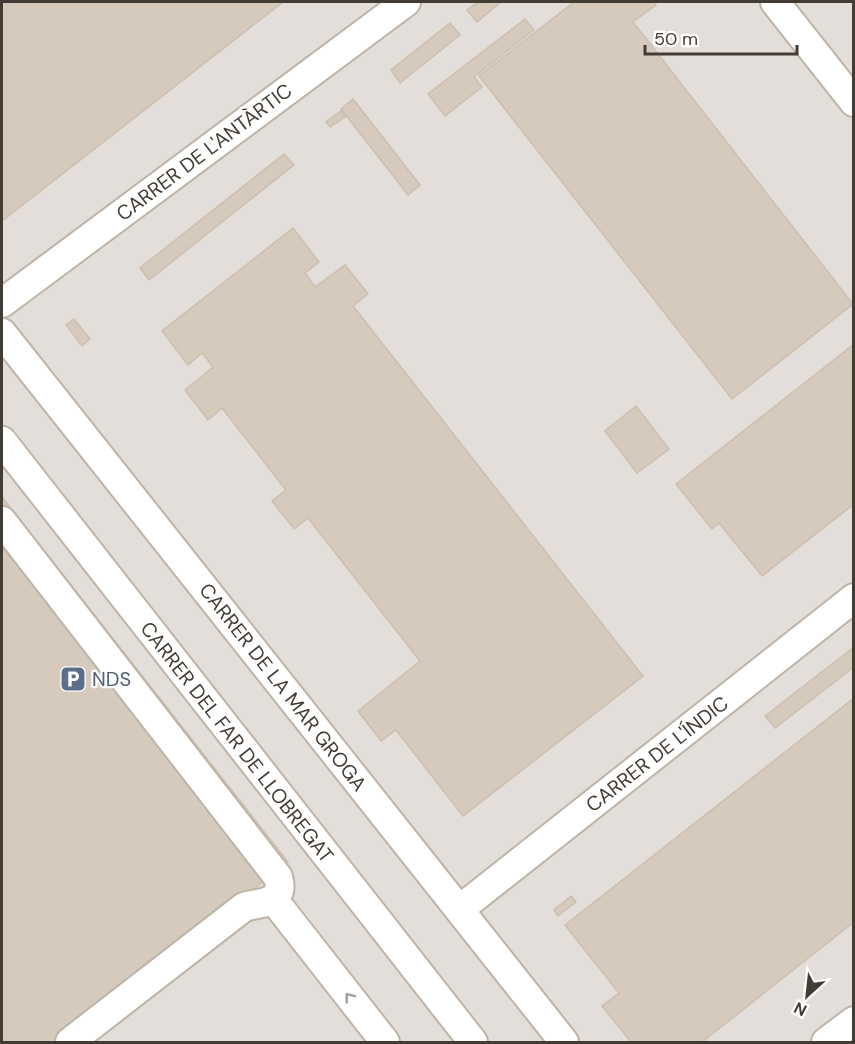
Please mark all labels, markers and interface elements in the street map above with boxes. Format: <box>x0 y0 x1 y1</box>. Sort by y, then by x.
scale bar <box>645 18 796 56</box>
text: 50 m <box>654 27 698 51</box>
street label: CARRER DE L'ANTÀRTIC <box>111 77 297 227</box>
street label: CARRER DE LA MAR GROGA <box>194 578 372 796</box>
street label: CARRER DEL FAR DE LLOBREGAT <box>135 616 339 868</box>
parking icon: NDS <box>58 664 88 694</box>
place label: NDS <box>92 666 131 692</box>
street label: CARRER DE L'ÍNDIC <box>581 690 733 818</box>
north arrow <box>777 966 837 1026</box>
one-way arrow <box>346 992 357 1003</box>
text: N <box>790 997 810 1021</box>

